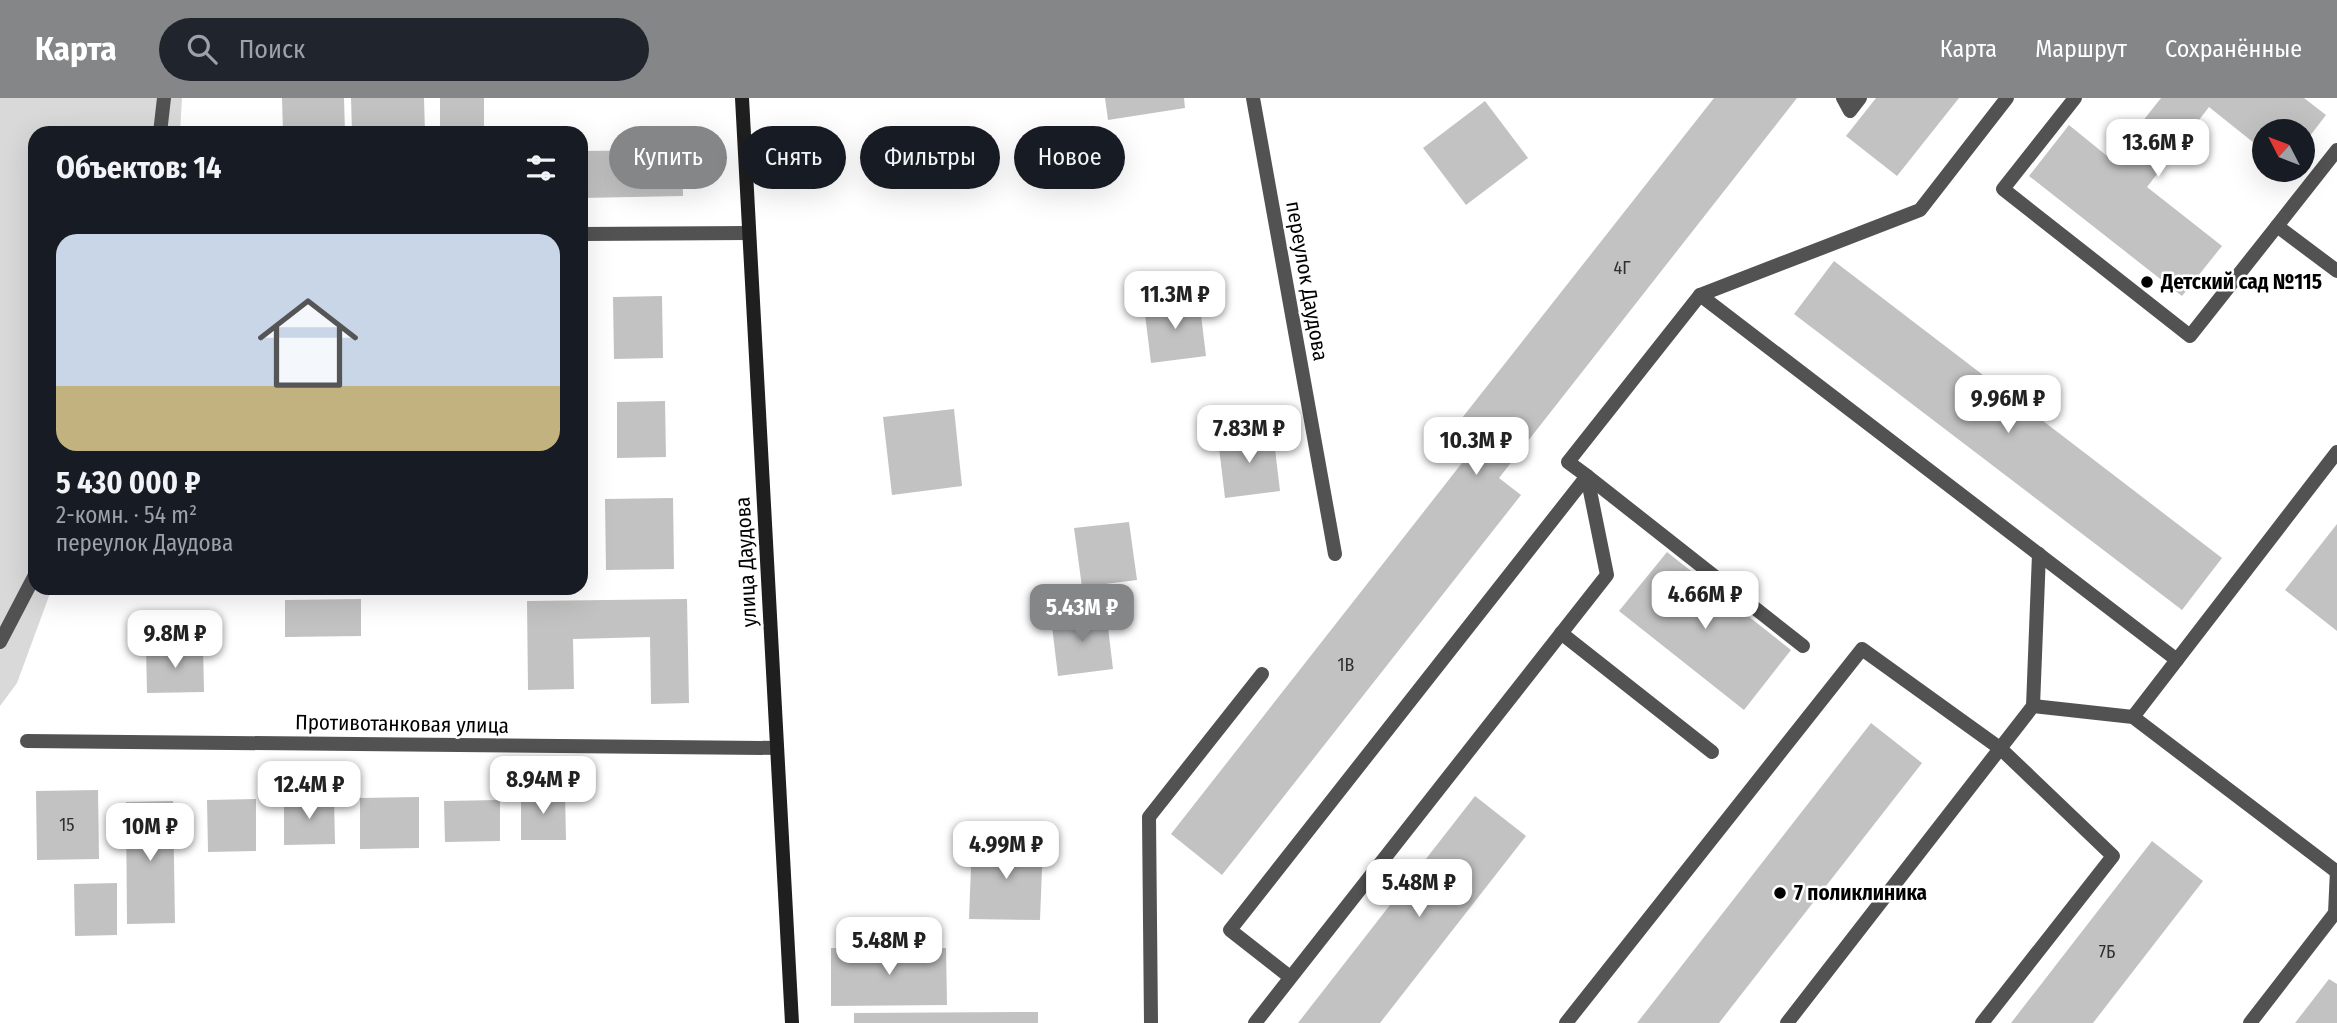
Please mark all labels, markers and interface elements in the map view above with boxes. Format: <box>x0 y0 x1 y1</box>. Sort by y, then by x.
search box <box>159 18 649 81</box>
text: Карта <box>35 29 117 69</box>
icon: search <box>183 30 221 68</box>
text: Поиск <box>239 34 305 65</box>
text: Карта <box>1940 35 1997 63</box>
text: Маршрут <box>2035 35 2127 63</box>
text: Сохранённые <box>2165 35 2302 63</box>
north arrow <box>2252 119 2315 182</box>
map controls <box>2252 119 2315 182</box>
pin: 13.6M ₽ <box>2093 120 2223 179</box>
chip: Купить <box>609 126 727 189</box>
chip: Снять <box>741 126 846 189</box>
chip: Фильтры <box>860 126 1000 189</box>
chip: Новое <box>1014 126 1125 189</box>
text: 13.6M ₽ <box>2122 128 2194 156</box>
icon: filters <box>522 149 560 187</box>
text: Объектов: 14 <box>56 150 222 186</box>
street label: переулок Даудова <box>1280 199 1334 363</box>
house number: 4Г <box>1614 257 1631 279</box>
place label: Детский сад №115 <box>2160 269 2322 295</box>
pin: 11.3M ₽ <box>1110 272 1240 331</box>
marker: Детский сад №115 <box>2139 274 2155 290</box>
icon: home <box>245 280 371 406</box>
text: 11.3M ₽ <box>1140 280 1210 308</box>
pin: 9.96M ₽ <box>1943 376 2073 435</box>
text: 9.96M ₽ <box>1971 384 2045 412</box>
pin: 7.83M ₽ <box>1184 406 1314 465</box>
text: 7.83M ₽ <box>1213 414 1285 442</box>
pin: 10.3M ₽ <box>1411 418 1541 477</box>
text: 10.3M ₽ <box>1440 426 1512 454</box>
text: 5 430 000 ₽ <box>56 465 200 501</box>
street label: улица Даудова <box>730 496 762 628</box>
text: 2-комн. · 54 m² <box>56 501 197 529</box>
text: переулок Даудова <box>56 529 233 557</box>
pin: 4.66M ₽ <box>1640 572 1770 631</box>
text: 4.66M ₽ <box>1668 580 1742 608</box>
pin: 5.43M ₽ <box>1017 584 1147 644</box>
text: 5.43M ₽ <box>1046 593 1118 621</box>
pin: 9.8M ₽ <box>118 610 232 670</box>
text: 9.8M ₽ <box>143 619 207 647</box>
house number: 1В <box>1338 654 1355 676</box>
street label: Противотанковая улица <box>295 709 509 739</box>
pin: 8.94M ₽ <box>478 756 608 816</box>
pin: 12.4M ₽ <box>244 762 374 821</box>
text: 8.94M ₽ <box>506 765 580 793</box>
text: 12.4M ₽ <box>274 770 344 798</box>
pin: 10M ₽ <box>101 804 199 863</box>
text: 10M ₽ <box>122 812 178 840</box>
house number: 15 <box>59 814 75 836</box>
pin: 4.99M ₽ <box>941 822 1071 881</box>
text: 4.99M ₽ <box>969 830 1043 858</box>
pin: 5.48M ₽ <box>1354 860 1484 919</box>
text: 5.48M ₽ <box>1382 868 1456 896</box>
place label: 7 поликлиника <box>1794 880 1927 906</box>
marker: 7 поликлиника <box>1772 885 1788 901</box>
pin: 5.48M ₽ <box>824 918 954 977</box>
text: 5.48M ₽ <box>852 926 926 954</box>
house number: 7Б <box>2099 941 2115 963</box>

